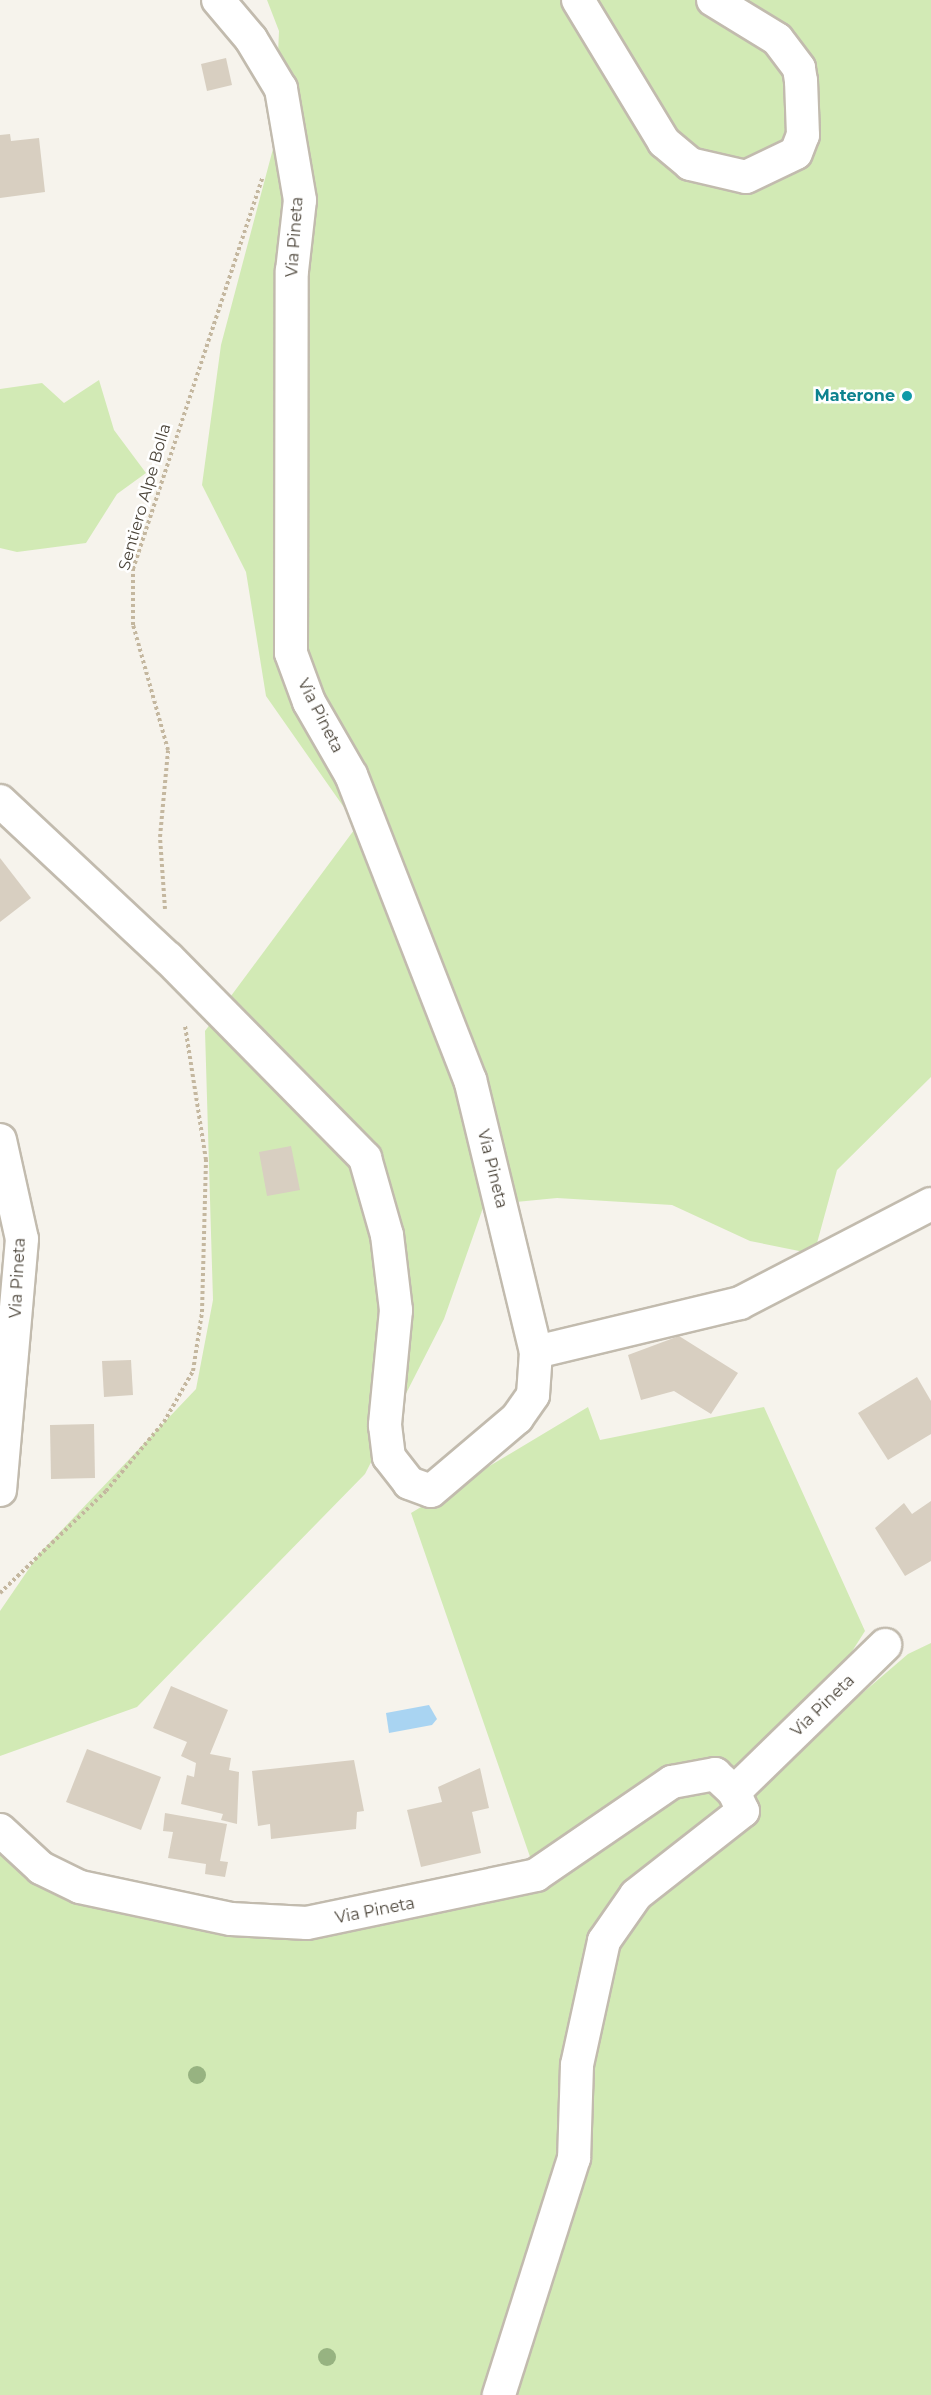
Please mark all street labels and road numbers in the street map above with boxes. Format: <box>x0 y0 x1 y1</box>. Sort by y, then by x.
street label: Via Pineta <box>283 196 307 278</box>
street label: Sentiero Alpe Bolla <box>115 421 175 573</box>
street label: Via Pineta <box>293 676 347 756</box>
street label: Via Pineta <box>473 1128 511 1210</box>
street label: Via Pineta <box>6 1237 30 1319</box>
street label: Via Pineta <box>787 1671 859 1741</box>
street label: Via Pineta <box>334 1894 416 1928</box>

